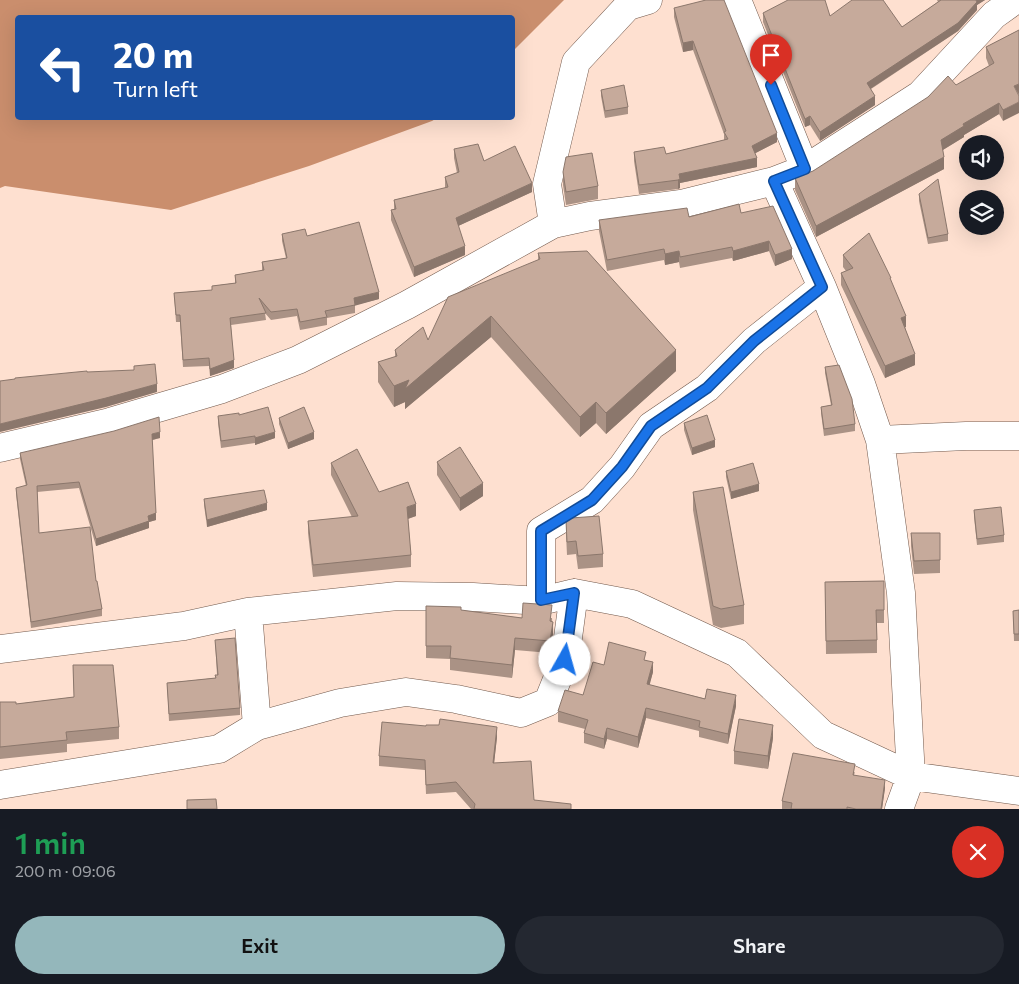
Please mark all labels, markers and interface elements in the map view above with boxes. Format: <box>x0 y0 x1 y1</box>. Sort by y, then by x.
text: 20 m <box>113 32 193 75</box>
pin <box>750 34 792 85</box>
icon: left <box>30 35 95 100</box>
icon: arrive <box>757 41 785 69</box>
text: Turn left <box>113 75 198 102</box>
map controls <box>959 135 1004 235</box>
button: sound <box>959 135 1004 180</box>
button: layers <box>959 190 1004 235</box>
position arrow <box>538 633 590 685</box>
text: 1 min <box>15 823 86 860</box>
button: close <box>952 826 1004 878</box>
text: 200 m · 09:06 <box>15 861 116 880</box>
button: Exit <box>15 916 505 974</box>
button: Share <box>515 916 1004 974</box>

